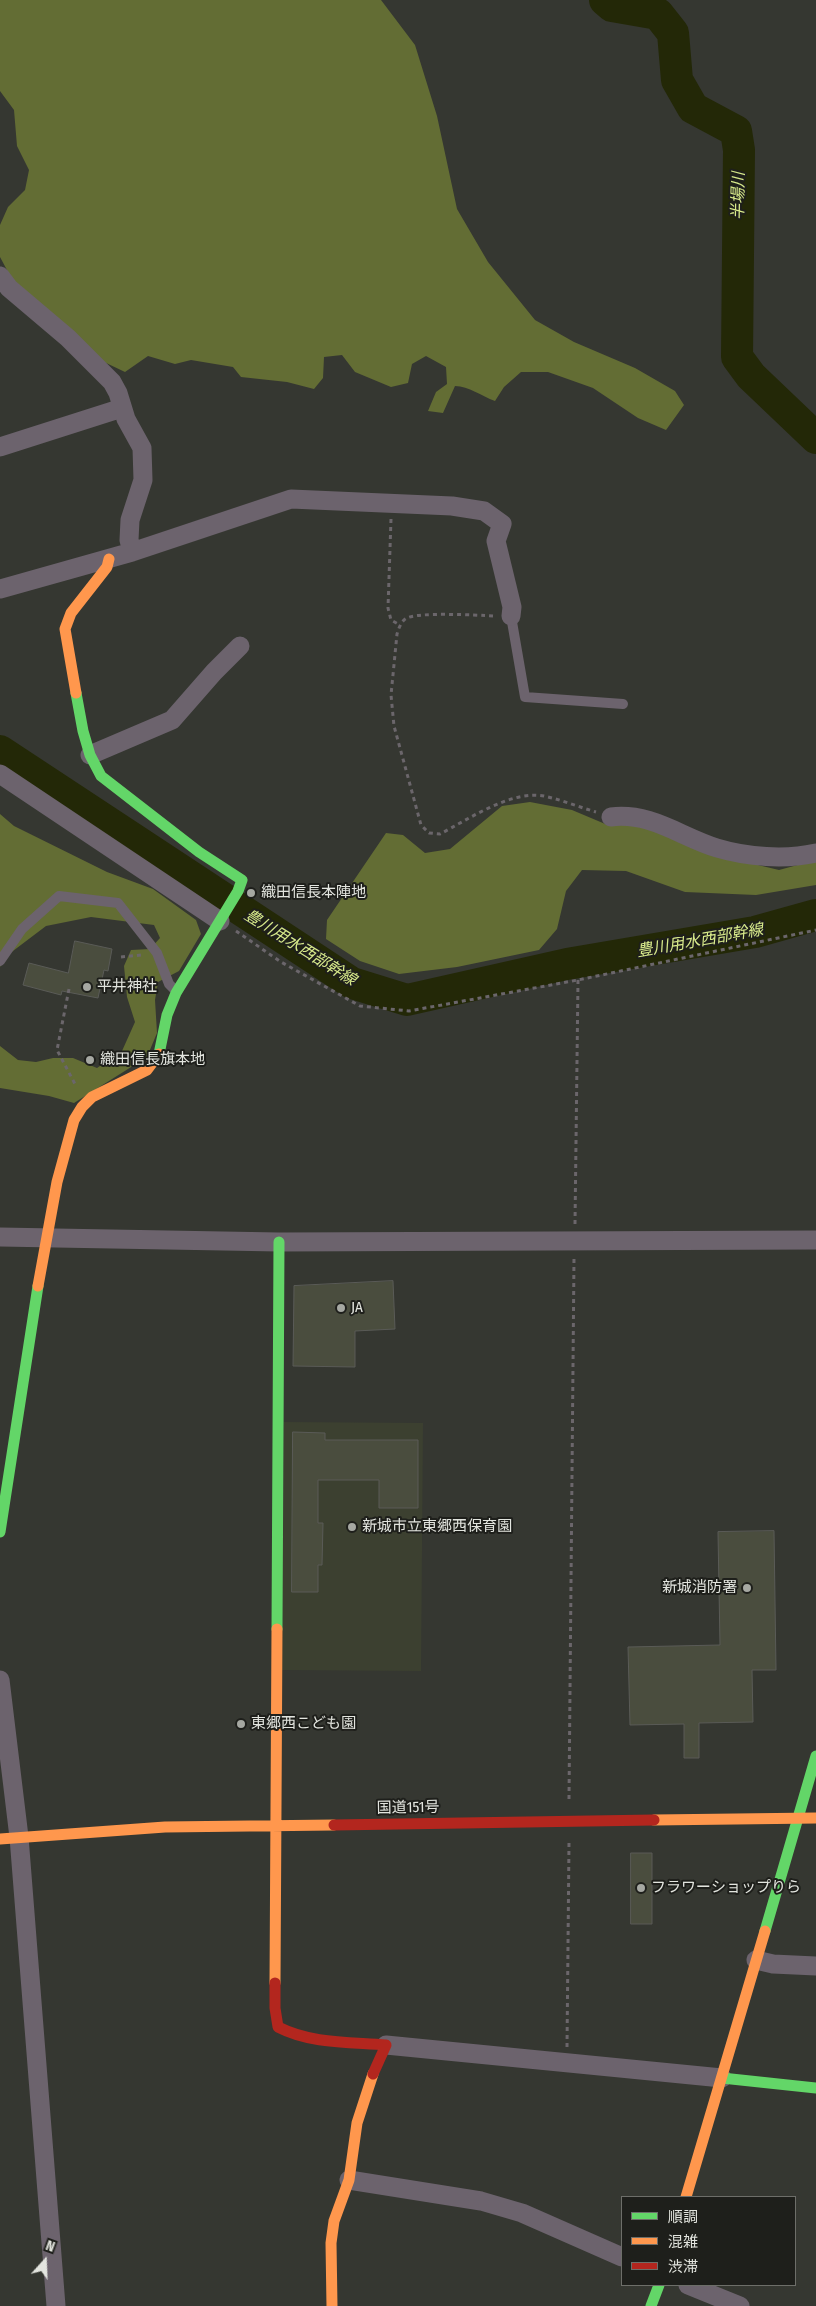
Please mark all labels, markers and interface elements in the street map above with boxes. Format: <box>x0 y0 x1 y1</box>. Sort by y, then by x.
water label: 半場川 <box>729 172 749 220</box>
place label: 織田信長本陣地 <box>261 884 366 902</box>
marker: 織田信長本陣地 <box>245 887 257 899</box>
water label: 豊川用水西部幹線 <box>241 906 359 990</box>
water label: 豊川用水西部幹線 <box>635 920 765 962</box>
place label: 平井神社 <box>97 978 157 996</box>
marker: 平井神社 <box>81 981 93 993</box>
place label: 織田信長旗本地 <box>100 1051 205 1069</box>
marker: 織田信長旗本地 <box>84 1054 96 1066</box>
place label: JA <box>351 1299 363 1317</box>
marker: JA <box>335 1302 347 1314</box>
place label: 新城市立東郷西保育園 <box>362 1518 512 1536</box>
marker: 新城市立東郷西保育園 <box>346 1521 358 1533</box>
place label: 新城消防署 <box>662 1579 737 1597</box>
marker: 新城消防署 <box>741 1582 753 1594</box>
place label: 東郷西こども園 <box>251 1715 356 1733</box>
marker: 東郷西こども園 <box>235 1718 247 1730</box>
street label: 国道151号 <box>376 1798 440 1818</box>
place label: フラワーショップりら <box>651 1879 801 1897</box>
marker: フラワーショップりら <box>635 1882 647 1894</box>
legend <box>621 2196 796 2286</box>
text: 順調 <box>668 2208 698 2226</box>
text: 混雑 <box>668 2233 698 2251</box>
north arrow <box>20 2236 70 2286</box>
text: N <box>43 2237 57 2256</box>
text: 渋滞 <box>668 2258 698 2276</box>

